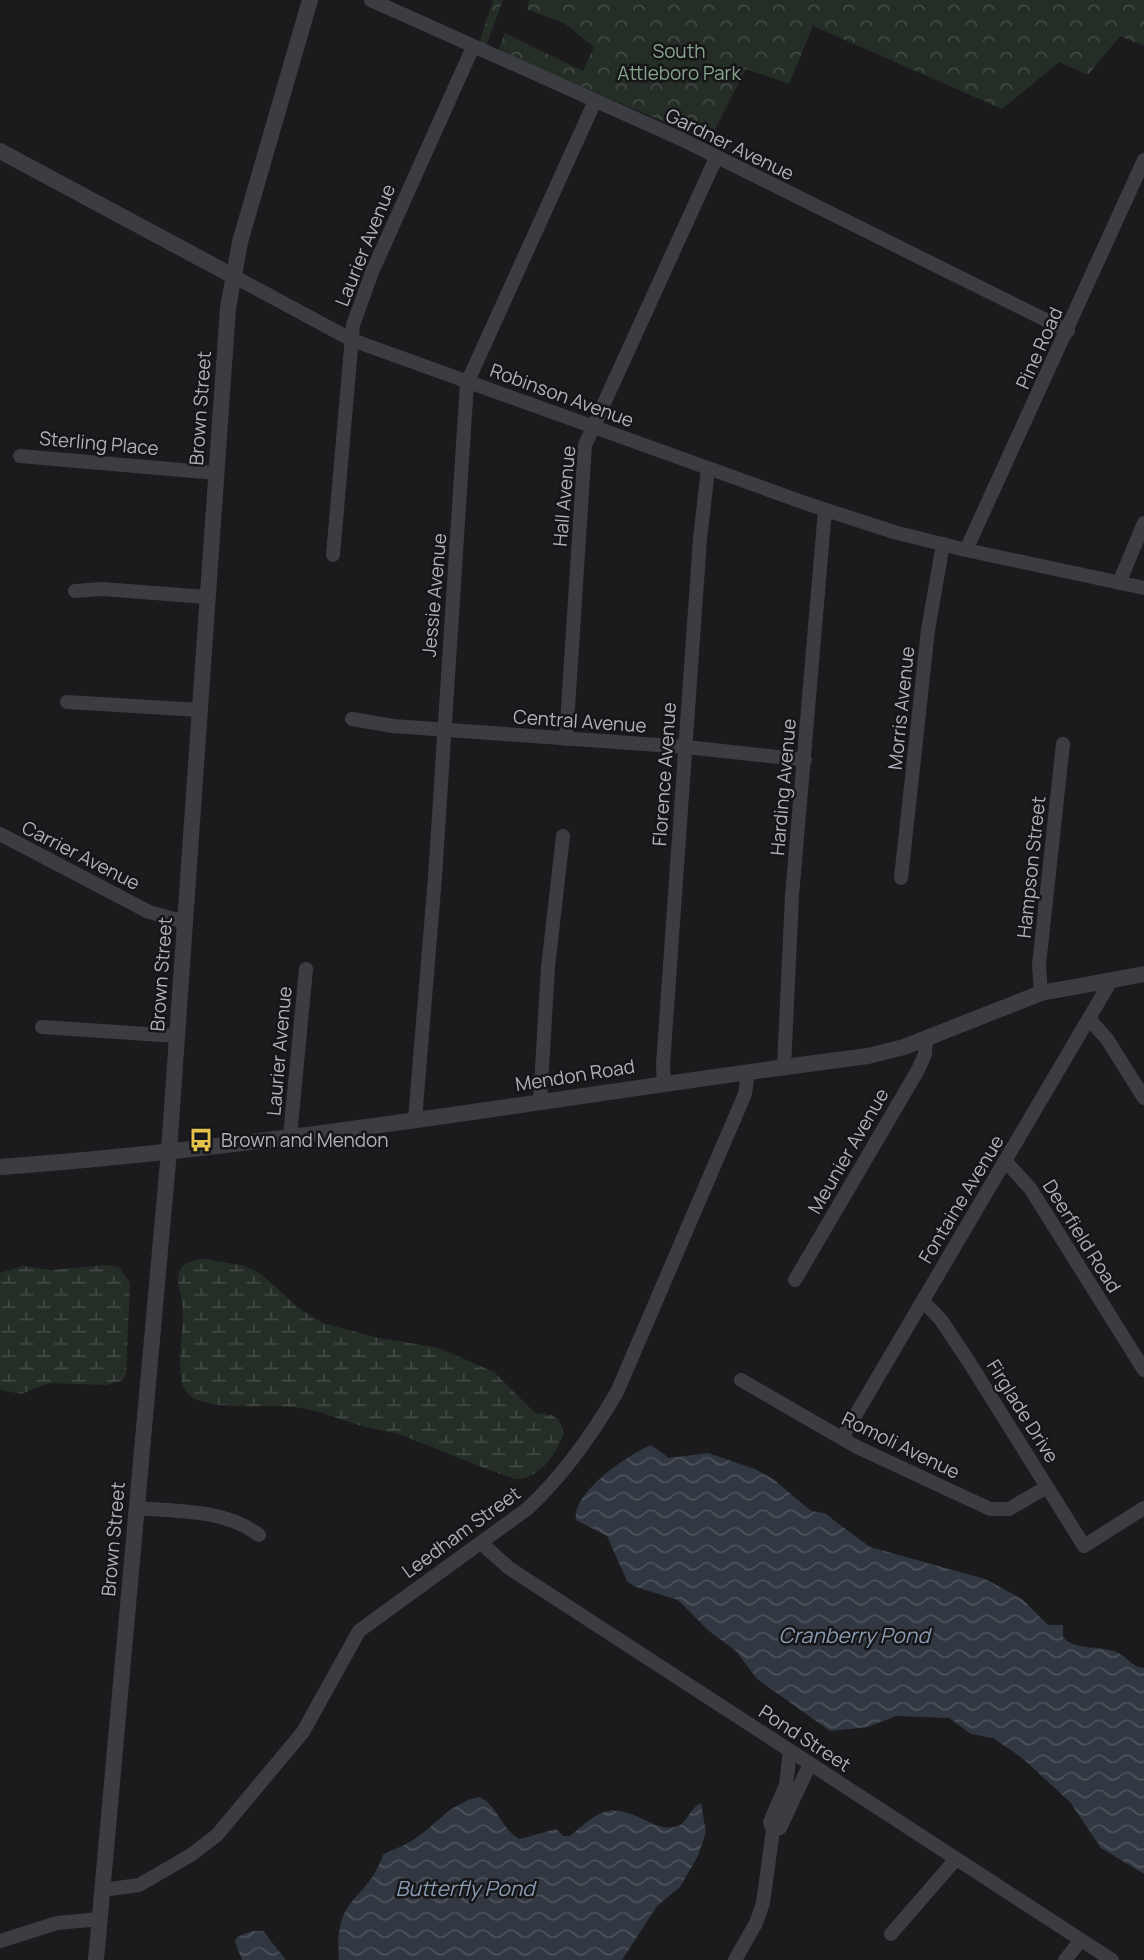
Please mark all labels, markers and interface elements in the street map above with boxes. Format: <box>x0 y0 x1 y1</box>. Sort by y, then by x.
park label: South Attleboro Park <box>617 38 741 86</box>
street label: Gardner Avenue <box>661 102 799 186</box>
street label: Laurier Avenue <box>329 180 401 310</box>
street label: Pine Road <box>1009 303 1069 393</box>
street label: Brown Street <box>183 350 217 466</box>
street label: Robinson Avenue <box>486 357 638 433</box>
street label: Sterling Place <box>38 425 160 461</box>
street label: Hall Avenue <box>547 444 581 548</box>
street label: Jessie Avenue <box>416 532 452 658</box>
street label: Morris Avenue <box>882 645 920 771</box>
street label: Florence Avenue <box>646 701 682 847</box>
street label: Central Avenue <box>512 703 648 739</box>
street label: Harding Avenue <box>764 717 802 857</box>
street label: Hampson Street <box>1011 795 1051 939</box>
street label: Carrier Avenue <box>18 814 144 896</box>
street label: Brown Street <box>144 916 178 1032</box>
street label: Laurier Avenue <box>260 985 298 1117</box>
street label: Mendon Road <box>513 1053 637 1097</box>
street label: Meunier Avenue <box>802 1083 894 1219</box>
bus stop icon: Brown and Mendon <box>187 1126 215 1154</box>
place label: Brown and Mendon <box>221 1127 388 1153</box>
street label: Fontaine Avenue <box>912 1130 1010 1268</box>
street label: Deerfield Road <box>1037 1174 1127 1298</box>
street label: Firglade Drive <box>981 1354 1065 1468</box>
street label: Romoli Avenue <box>838 1405 964 1485</box>
street label: Leedham Street <box>396 1480 526 1584</box>
street label: Brown Street <box>95 1481 131 1597</box>
water label: Cranberry Pond <box>778 1621 932 1649</box>
street label: Pond Street <box>754 1699 856 1777</box>
water label: Butterfly Pond <box>395 1874 537 1902</box>

